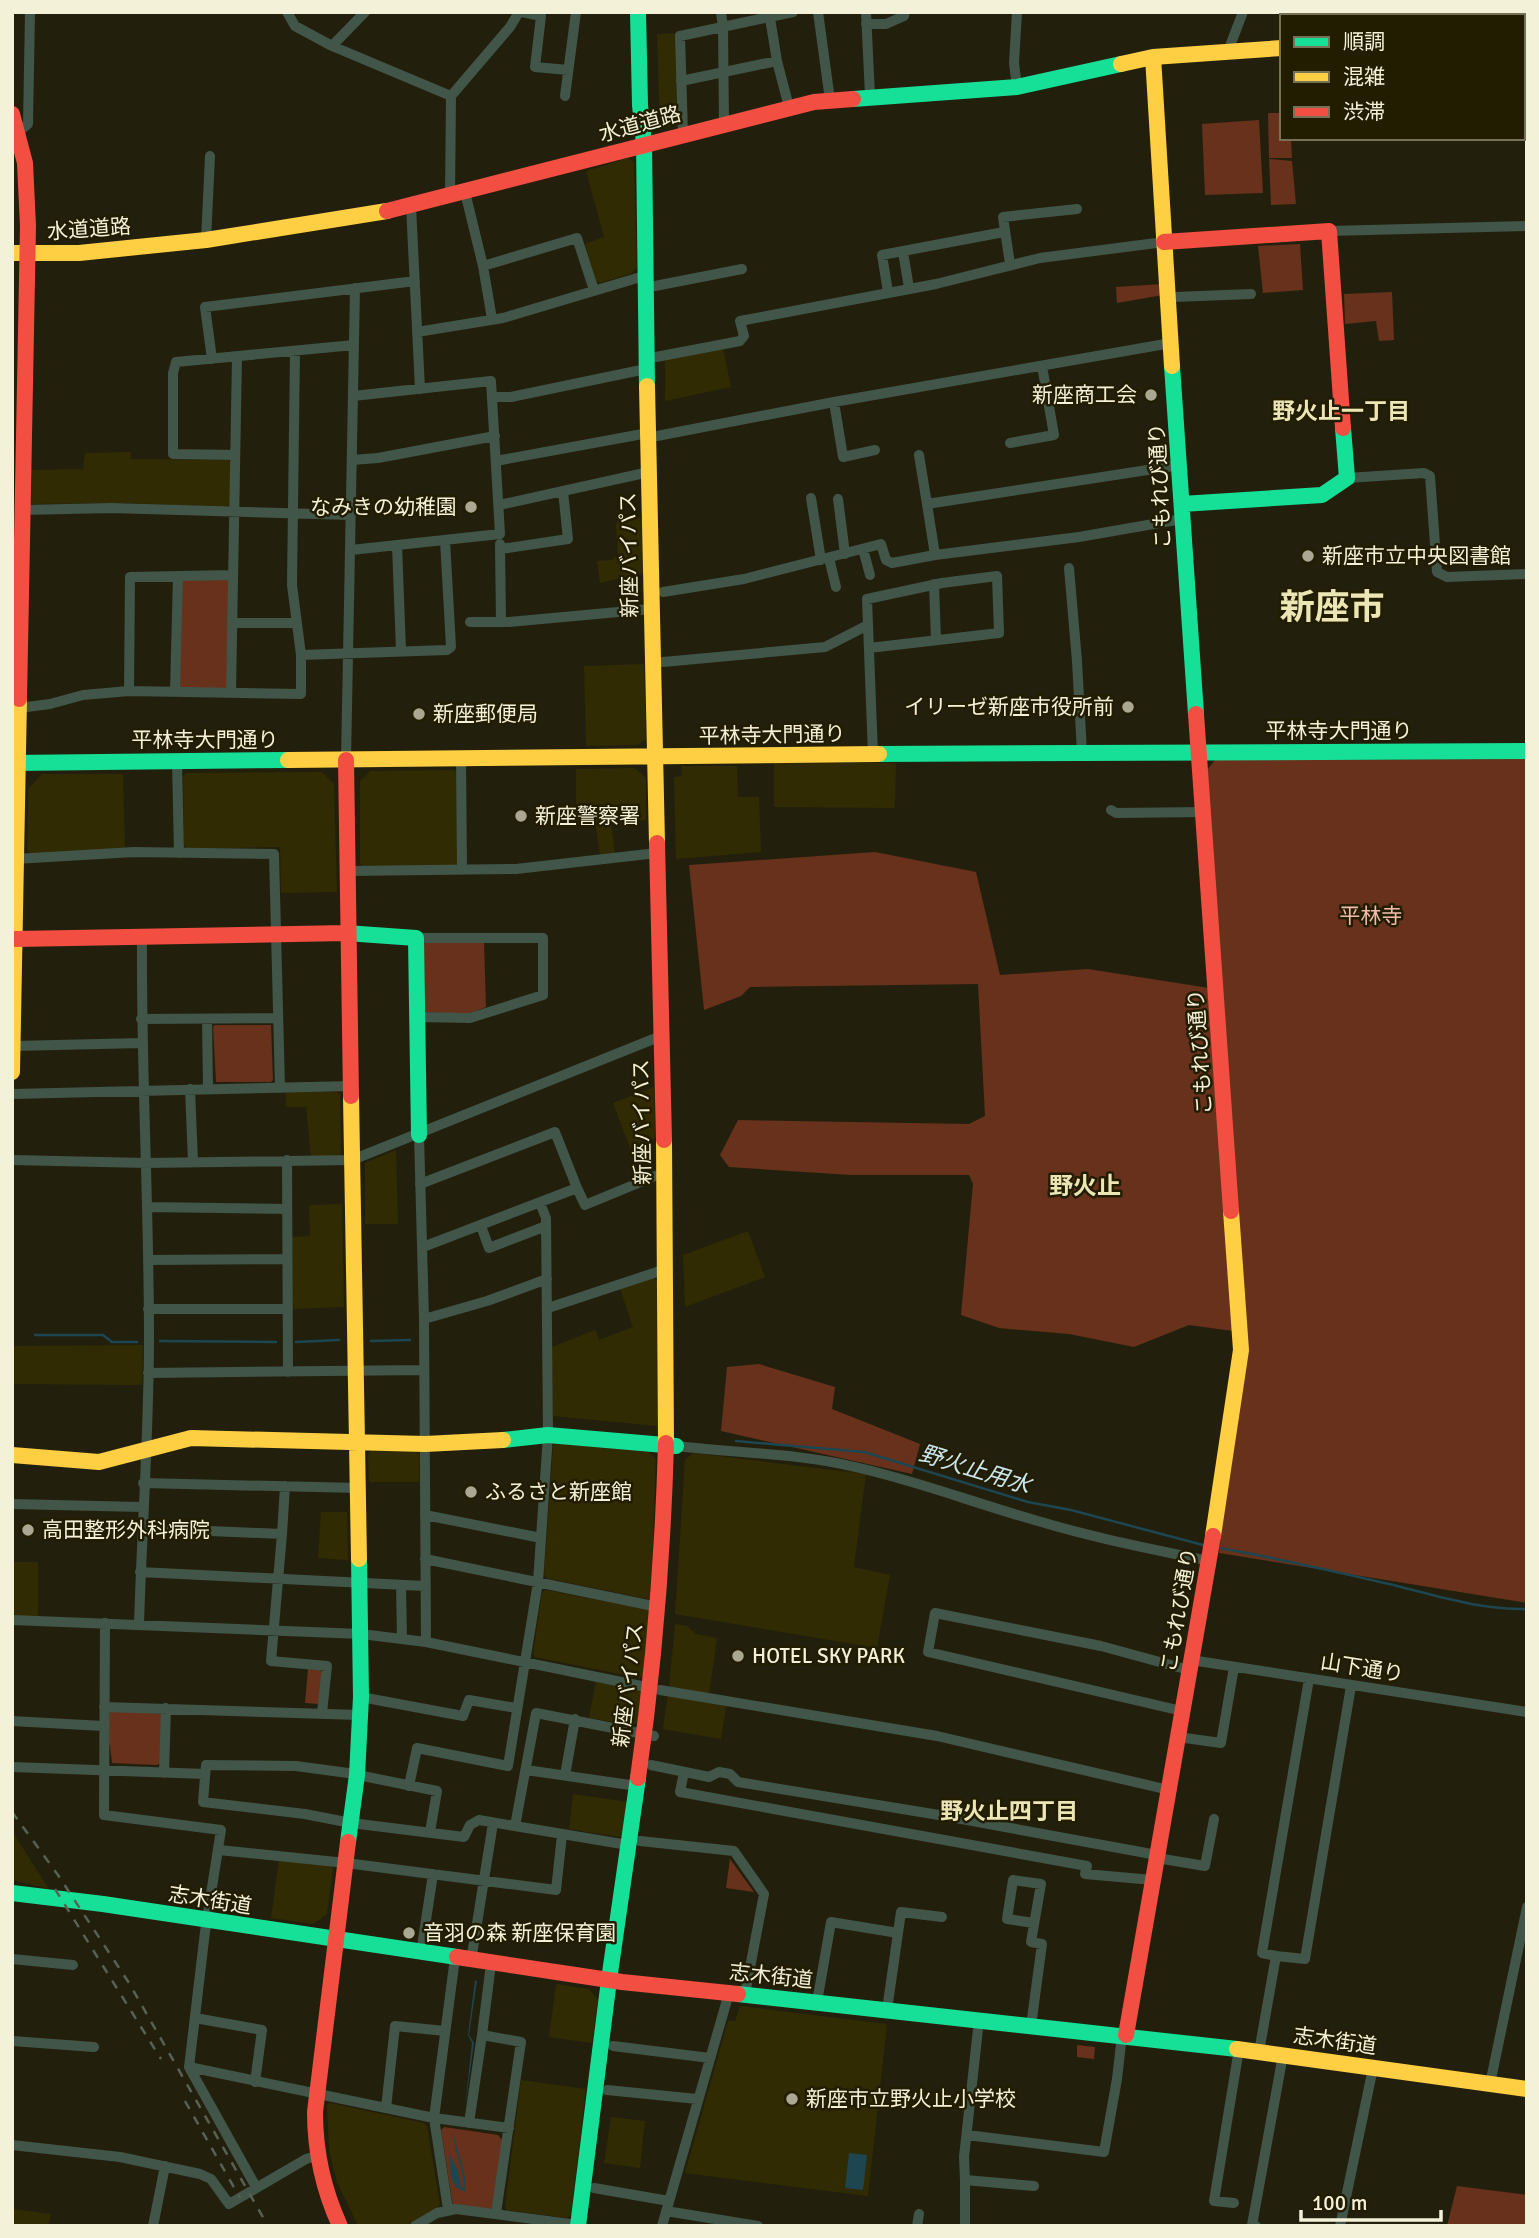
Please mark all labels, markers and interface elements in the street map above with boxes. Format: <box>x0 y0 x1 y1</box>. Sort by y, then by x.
legend <box>1280 14 1525 140</box>
text: 順調 <box>1343 29 1385 55</box>
text: 混雑 <box>1343 64 1385 90</box>
text: 渋滞 <box>1343 99 1385 125</box>
street label: 水道道路 <box>596 101 684 147</box>
street label: 水道道路 <box>46 213 132 245</box>
place label: 新座商工会 <box>1032 382 1137 408</box>
marker: 新座商工会 <box>1143 387 1159 403</box>
district label: 野火止一丁目 <box>1272 397 1410 426</box>
street label: こもれび通り <box>1144 422 1176 550</box>
street label: 新座バイパス <box>615 492 643 618</box>
place label: なみきの幼稚園 <box>310 494 457 520</box>
marker: なみきの幼稚園 <box>463 499 479 515</box>
place label: 新座市立中央図書館 <box>1322 543 1511 569</box>
marker: 新座市立中央図書館 <box>1300 548 1316 564</box>
district label: 新座市 <box>1279 586 1385 629</box>
place label: イリーゼ新座市役所前 <box>904 694 1114 720</box>
marker: イリーゼ新座市役所前 <box>1120 699 1136 715</box>
place label: 新座郵便局 <box>433 701 538 727</box>
marker: 新座郵便局 <box>411 706 427 722</box>
street label: 平林寺大門通り <box>1266 718 1413 744</box>
street label: 平林寺大門通り <box>698 721 846 749</box>
street label: 平林寺大門通り <box>132 727 279 753</box>
place label: 新座警察署 <box>535 803 640 829</box>
marker: 新座警察署 <box>513 808 529 824</box>
park label: 平林寺 <box>1340 903 1403 929</box>
street label: こもれび通り <box>1183 988 1217 1116</box>
street label: 新座バイパス <box>628 1059 656 1185</box>
district label: 野火止 <box>1049 1171 1121 1201</box>
water label: 野火止用水 <box>916 1439 1037 1501</box>
place label: ふるさと新座館 <box>485 1479 632 1505</box>
marker: ふるさと新座館 <box>463 1484 479 1500</box>
place label: 高田整形外科病院 <box>42 1517 210 1543</box>
marker: 高田整形外科病院 <box>20 1522 36 1538</box>
street label: こもれび通り <box>1155 1546 1203 1674</box>
street label: 新座バイパス <box>607 1621 649 1749</box>
place label: HOTEL SKY PARK <box>752 1643 905 1669</box>
marker: HOTEL SKY PARK <box>730 1648 746 1664</box>
street label: 山下通り <box>1318 1649 1406 1687</box>
district label: 野火止四丁目 <box>940 1797 1078 1826</box>
street label: 志木街道 <box>166 1881 254 1919</box>
place label: 音羽の森 新座保育園 <box>423 1920 617 1946</box>
marker: 音羽の森 新座保育園 <box>401 1925 417 1941</box>
street label: 志木街道 <box>728 1959 814 1993</box>
street label: 志木街道 <box>1292 2022 1378 2060</box>
place label: 新座市立野火止小学校 <box>806 2086 1016 2112</box>
marker: 新座市立野火止小学校 <box>784 2091 800 2107</box>
scale bar <box>1301 2178 1441 2222</box>
text: 100 m <box>1312 2190 1367 2216</box>

